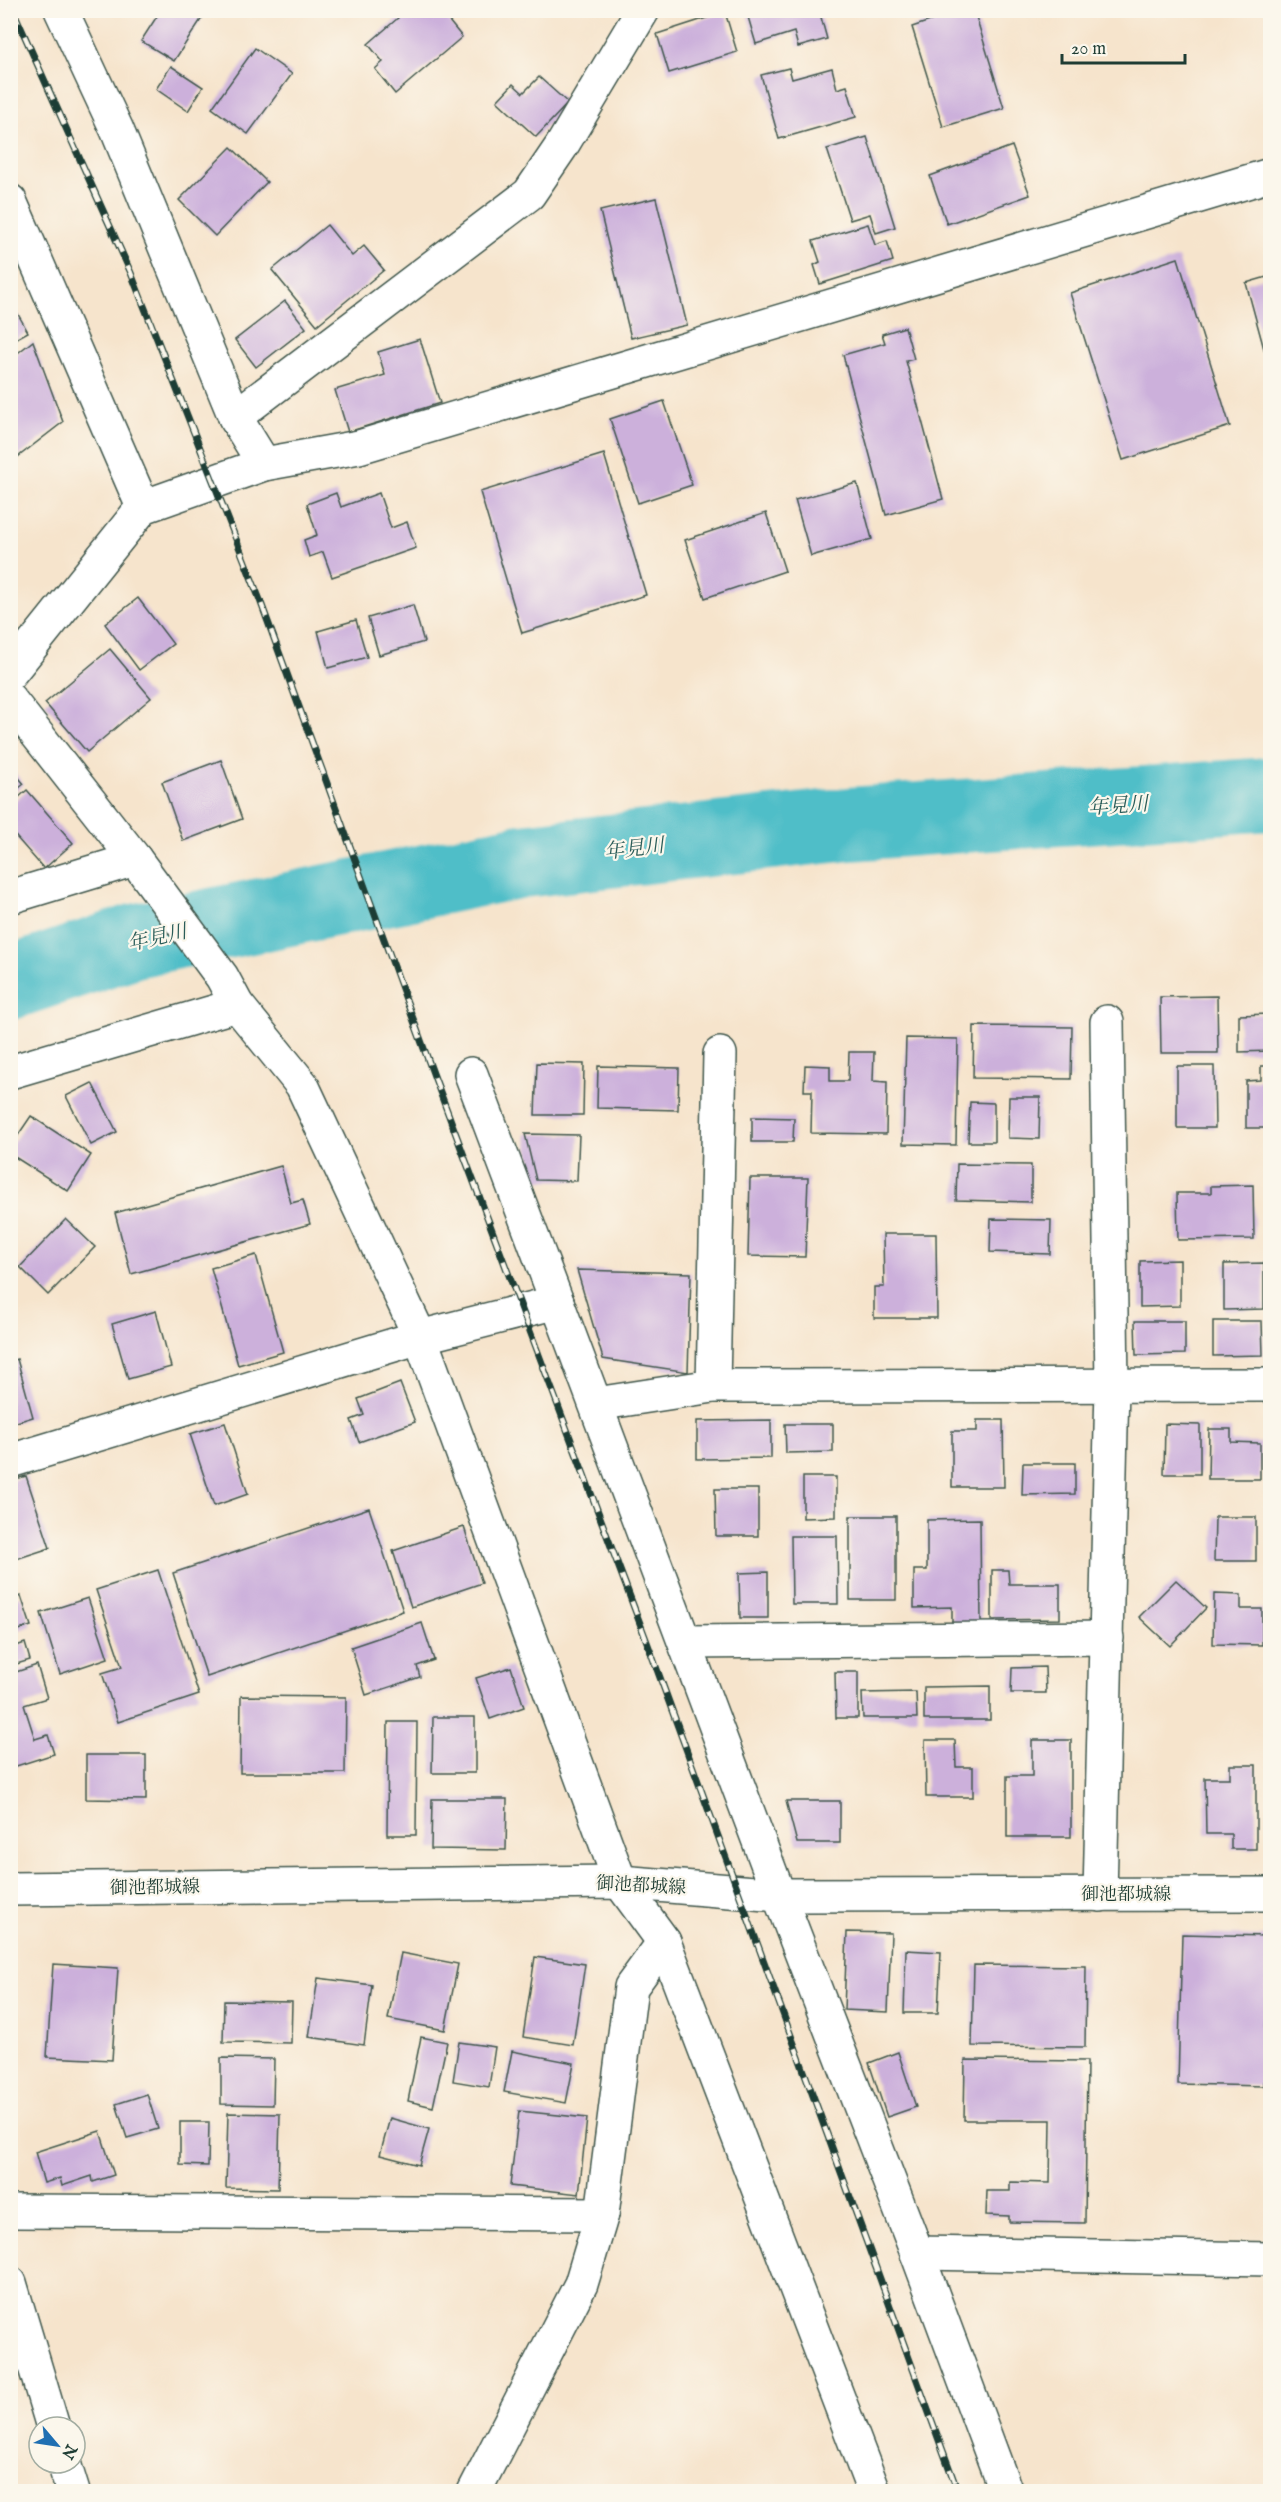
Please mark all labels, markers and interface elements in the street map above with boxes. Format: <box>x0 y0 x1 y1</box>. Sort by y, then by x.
scale bar <box>1062 27 1185 65</box>
text: 20 m <box>1071 38 1106 61</box>
water label: 年見川 <box>1087 792 1151 821</box>
water label: 年見川 <box>603 833 667 866</box>
water label: 年見川 <box>125 919 191 957</box>
street label: 御池都城線 <box>595 1873 686 1900</box>
street label: 御池都城線 <box>110 1876 200 1901</box>
street label: 御池都城線 <box>1081 1884 1171 1907</box>
north arrow <box>27 2415 87 2475</box>
text: N <box>56 2440 81 2462</box>

